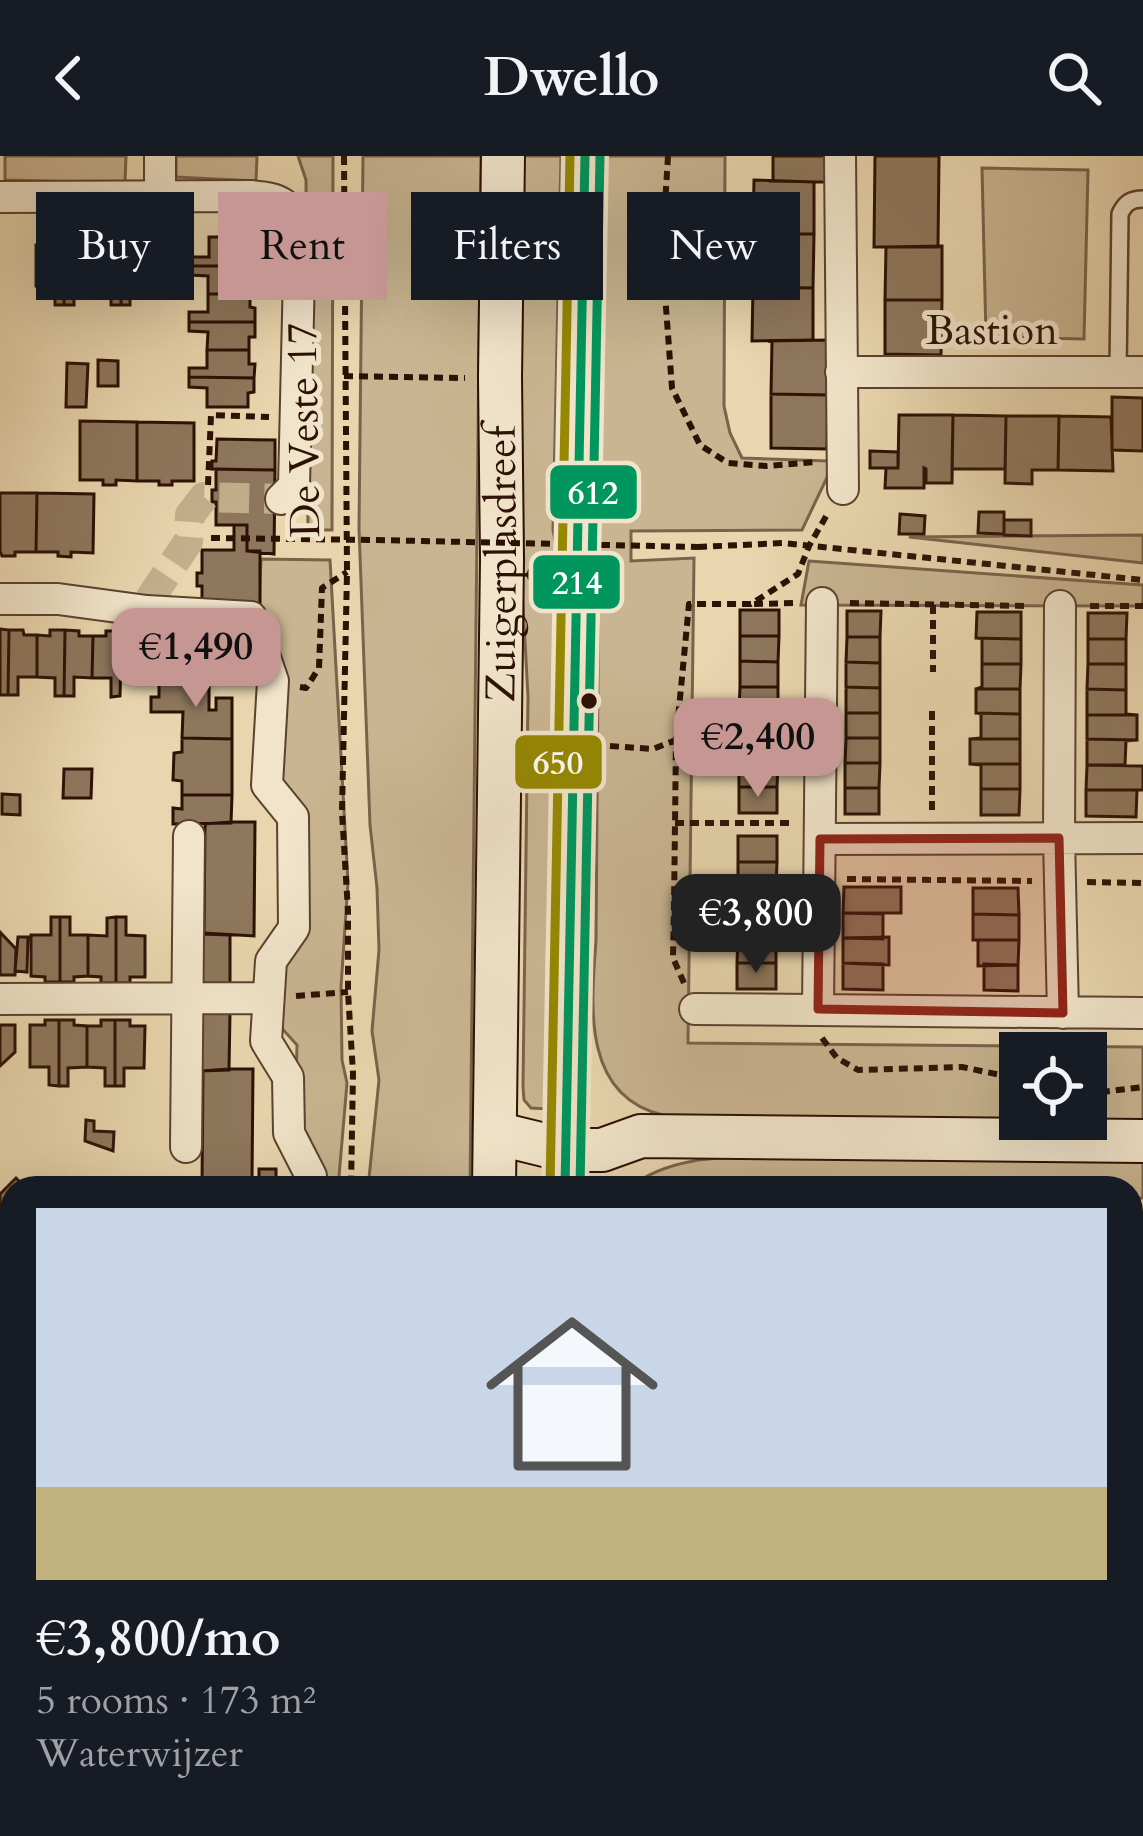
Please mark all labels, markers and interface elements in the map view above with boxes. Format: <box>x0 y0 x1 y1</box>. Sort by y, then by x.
text: Dwello <box>483 42 660 115</box>
icon: back <box>36 45 102 111</box>
icon: search <box>1041 45 1107 111</box>
chip: Buy <box>36 192 194 300</box>
chip: Rent <box>218 192 387 300</box>
chip: Filters <box>411 192 603 300</box>
chip: New <box>627 192 800 300</box>
street label: Bastion <box>926 302 1058 359</box>
street label: De Veste 17 <box>274 322 334 538</box>
street label: Zuigerplasdreef <box>472 419 531 703</box>
line badge: 612 <box>548 463 639 521</box>
text: 612 <box>568 471 618 516</box>
line badge: 214 <box>531 553 622 611</box>
text: 214 <box>552 561 602 606</box>
pin: €1,490 <box>98 608 294 710</box>
text: €1,490 <box>139 620 253 673</box>
unlabelled marker <box>578 690 600 712</box>
pin: €2,400 <box>660 698 856 800</box>
text: €2,400 <box>701 710 815 763</box>
line badge: 650 <box>513 733 604 791</box>
text: 650 <box>533 741 583 786</box>
pin: €3,800 <box>658 874 854 976</box>
text: €3,800 <box>699 886 813 939</box>
map controls <box>999 1032 1107 1140</box>
button: locate <box>999 1032 1107 1140</box>
icon: home <box>464 1286 680 1502</box>
text: €3,800/mo <box>36 1604 281 1674</box>
text: 5 rooms · 173 m² <box>36 1674 316 1727</box>
text: Waterwijzer <box>36 1727 243 1780</box>

